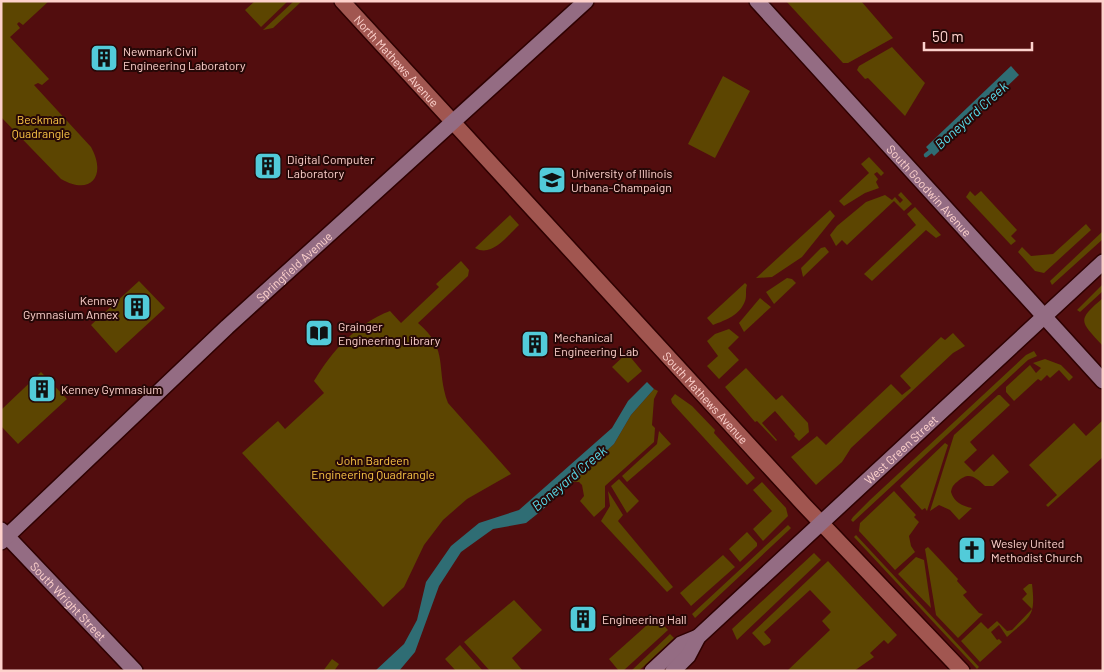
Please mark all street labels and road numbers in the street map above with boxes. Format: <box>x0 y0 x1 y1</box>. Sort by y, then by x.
street label: North Mathews Avenue <box>351 12 442 109</box>
street label: South Goodwin Avenue <box>884 142 975 239</box>
street label: Springfield Avenue <box>253 228 335 304</box>
street label: South Mathews Avenue <box>660 349 751 446</box>
street label: West Green Street <box>861 412 940 487</box>
street label: South Wright Street <box>28 559 109 643</box>

